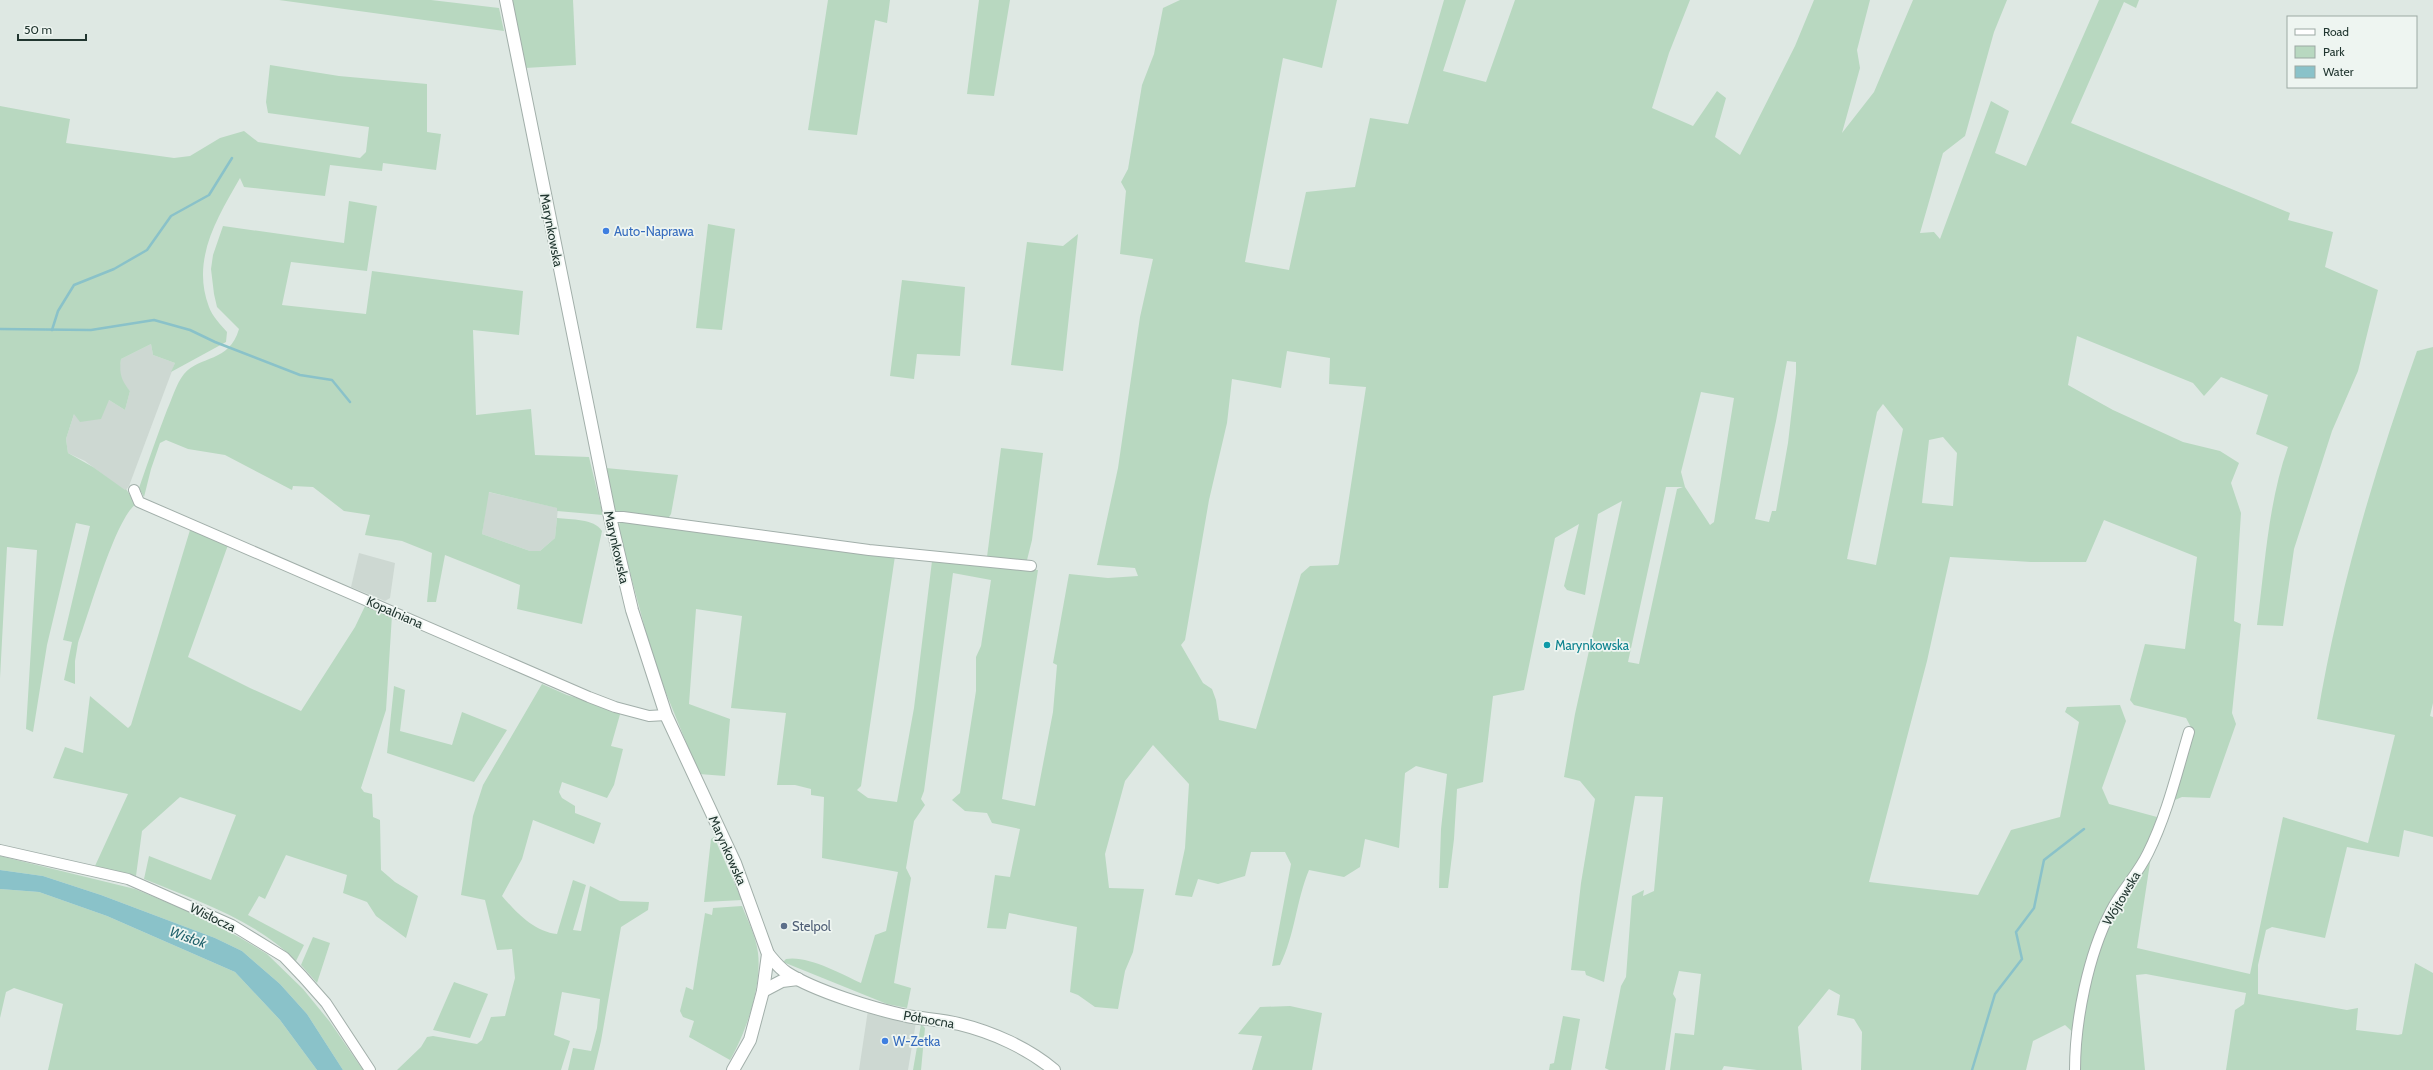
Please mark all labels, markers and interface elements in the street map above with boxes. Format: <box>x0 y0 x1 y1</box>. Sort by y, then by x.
scale bar <box>18 16 86 42</box>
legend <box>2287 16 2417 88</box>
text: 50 m <box>24 22 52 37</box>
text: Road <box>2323 24 2349 39</box>
text: Park <box>2323 44 2345 59</box>
text: Water <box>2323 64 2354 79</box>
street label: Marynkowska <box>537 192 567 269</box>
place label: Auto-Naprawa <box>614 223 695 239</box>
marker: Auto-Naprawa <box>601 226 611 236</box>
street label: Marynkowska <box>601 509 633 586</box>
street label: Kopalniana <box>364 592 427 632</box>
place label: Marynkowska <box>1555 637 1630 653</box>
marker: Marynkowska <box>1542 640 1552 650</box>
street label: Marynkowska <box>706 813 751 888</box>
street label: Wójtowska <box>2099 868 2145 928</box>
street label: Wisłocza <box>188 899 239 935</box>
place label: Stelpol <box>792 918 831 934</box>
marker: Stelpol <box>779 921 789 931</box>
water label: Wisłok <box>167 922 210 952</box>
street label: Północna <box>902 1007 956 1031</box>
place label: W-Zetka <box>893 1033 941 1049</box>
marker: W-Zetka <box>880 1036 890 1046</box>

